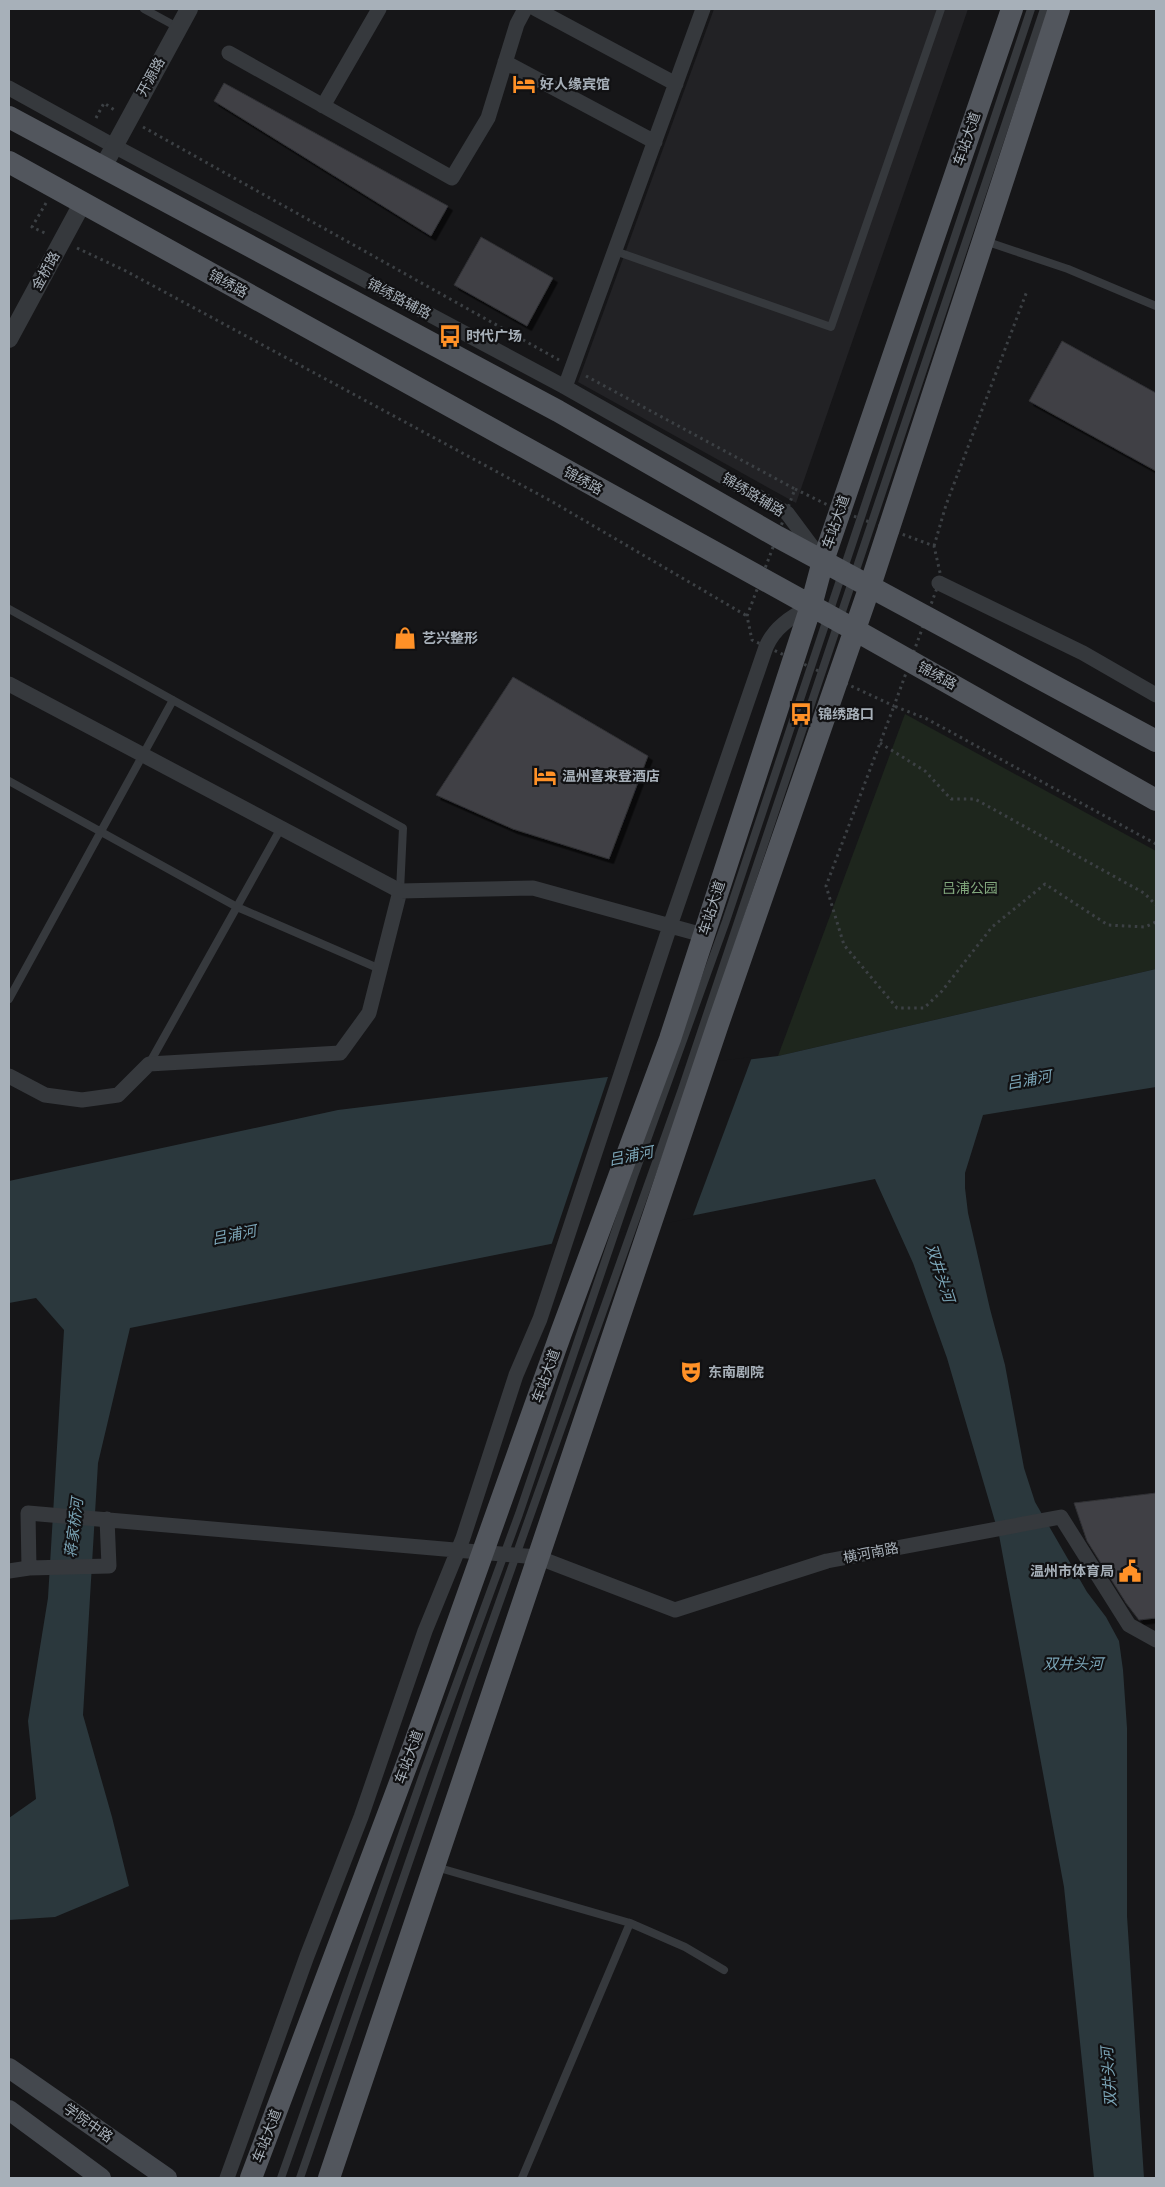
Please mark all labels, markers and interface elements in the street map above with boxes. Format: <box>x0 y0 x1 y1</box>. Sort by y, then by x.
street label: 开源路 <box>133 55 169 99</box>
hotel icon: 好人缘宾馆 <box>511 71 537 97</box>
place label: 好人缘宾馆 <box>540 76 610 93</box>
street label: 车站大道 <box>950 110 984 168</box>
street label: 金桥路 <box>28 249 64 293</box>
street label: 锦绣路 <box>206 266 250 302</box>
street label: 锦绣路辅路 <box>364 275 434 323</box>
bus stop icon: 时代广场 <box>437 323 463 349</box>
place label: 时代广场 <box>466 328 522 345</box>
street label: 锦绣路 <box>561 463 605 499</box>
street label: 锦绣路辅路 <box>719 470 787 520</box>
street label: 车站大道 <box>819 493 853 551</box>
shop icon: 艺兴整形 <box>392 625 418 651</box>
place label: 艺兴整形 <box>422 630 478 647</box>
street label: 锦绣路 <box>915 658 959 694</box>
bus stop icon: 锦绣路口 <box>788 701 814 727</box>
place label: 锦绣路口 <box>818 706 874 723</box>
hotel icon: 温州喜来登酒店 <box>532 763 558 789</box>
place label: 温州喜来登酒店 <box>562 768 660 785</box>
street label: 车站大道 <box>695 879 729 937</box>
park label: 吕浦公园 <box>942 880 998 897</box>
water label: 吕浦河 <box>1005 1067 1056 1093</box>
water label: 吕浦河 <box>607 1142 658 1169</box>
water label: 吕浦河 <box>210 1221 261 1248</box>
water label: 双井头河 <box>922 1242 959 1307</box>
street label: 车站大道 <box>528 1347 564 1405</box>
theatre icon: 东南剧院 <box>678 1359 704 1385</box>
place label: 东南剧院 <box>708 1364 764 1381</box>
water label: 蒋家桥河 <box>61 1494 87 1559</box>
street label: 横河南路 <box>842 1539 900 1567</box>
public building icon: 温州市体育局 <box>1117 1558 1143 1584</box>
place label: 温州市体育局 <box>1030 1563 1114 1580</box>
water label: 双井头河 <box>1043 1655 1106 1673</box>
street label: 车站大道 <box>391 1728 427 1786</box>
water label: 双井头河 <box>1098 2043 1120 2108</box>
street label: 学院中路 <box>60 2100 116 2146</box>
street label: 车站大道 <box>249 2107 285 2165</box>

